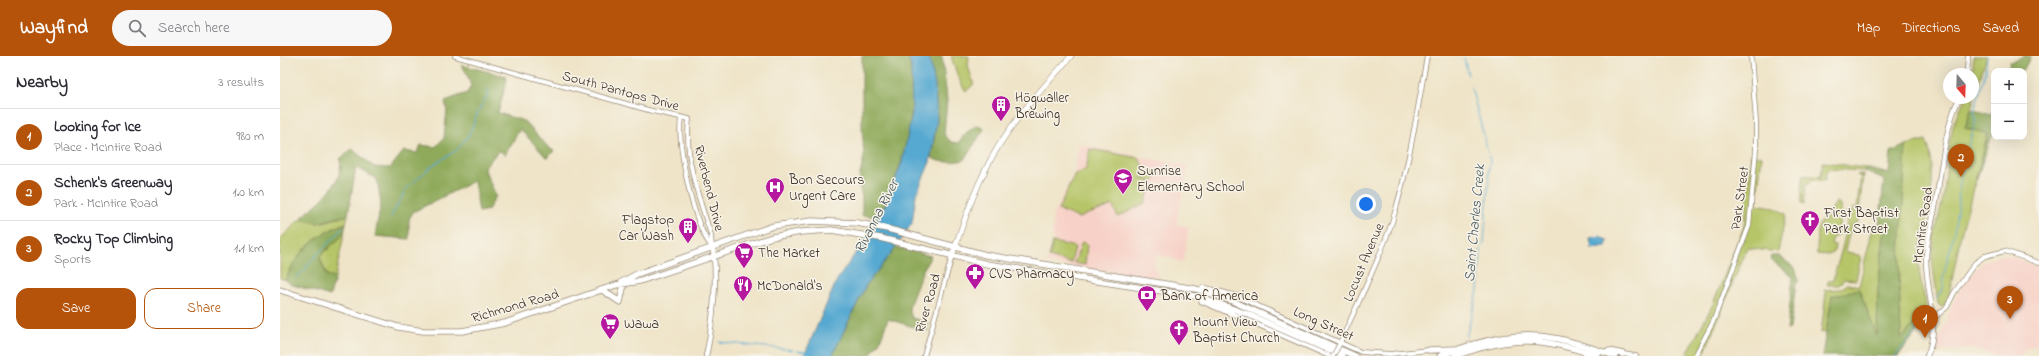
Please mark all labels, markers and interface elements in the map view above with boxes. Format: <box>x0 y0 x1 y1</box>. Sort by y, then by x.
search box <box>112 10 392 46</box>
text: Wayfind <box>20 15 88 42</box>
icon: search <box>126 17 148 39</box>
text: Search here <box>158 17 230 39</box>
text: Map <box>1857 18 1880 39</box>
text: Directions <box>1902 18 1960 39</box>
text: Saved <box>1982 18 2019 39</box>
street label: South Pantops Drive <box>560 66 682 117</box>
north arrow <box>1943 68 1979 104</box>
map controls <box>1991 68 2027 140</box>
button: + <box>1991 68 2027 104</box>
text: Nearby <box>16 70 68 95</box>
text: 3 results <box>218 73 264 92</box>
place label: Högwaller Brewing <box>1014 88 1069 126</box>
building icon: Högwaller Brewing <box>990 94 1012 122</box>
button: − <box>1991 104 2027 140</box>
text: Looking for Ice <box>54 116 141 138</box>
text: 1 <box>27 127 31 146</box>
text: 980 m <box>236 127 264 146</box>
text: Place · McIntire Road <box>54 138 162 157</box>
street label: Riverbend Drive <box>688 143 730 234</box>
pin: 2 <box>1948 144 1974 177</box>
place label: Sunrise Elementary School <box>1137 161 1244 199</box>
water label: Saint Charles Creek <box>1459 162 1491 283</box>
street label: Park Street <box>1726 165 1755 231</box>
school or university icon: Sunrise Elementary School <box>1112 167 1134 195</box>
place label: Bon Secours Urgent Care <box>788 170 864 208</box>
text: Schenk's Greenway <box>54 172 172 194</box>
water label: Rivanna River <box>849 174 906 257</box>
hospital icon: Bon Secours Urgent Care <box>764 176 786 204</box>
text: 2 <box>26 183 32 202</box>
text: 1.0 km <box>233 183 264 202</box>
street label: McIntire Road <box>1908 186 1939 265</box>
text: Park · McIntire Road <box>54 194 158 213</box>
your location <box>1356 194 1376 214</box>
place label: First Baptist Park Street <box>1823 203 1899 240</box>
church icon: First Baptist Park Street <box>1799 209 1821 237</box>
place label: Flagstop Car Wash <box>619 210 674 247</box>
building icon: Flagstop Car Wash <box>677 216 699 244</box>
street label: Locust Avenue <box>1338 219 1391 305</box>
text: Rocky Top Climbing <box>54 228 173 250</box>
text: 3 <box>26 239 32 258</box>
text: 1.1 km <box>234 239 264 258</box>
supermarket icon: The Market <box>733 241 755 269</box>
place label: The Market <box>758 243 820 264</box>
text: Sports <box>54 250 91 269</box>
pharmacy icon: CVS Pharmacy <box>964 262 986 290</box>
place label: CVS Pharmacy <box>989 264 1074 286</box>
street label: River Road <box>910 271 947 335</box>
restaurant icon: McDonald's <box>732 274 754 302</box>
place label: McDonald's <box>757 276 823 297</box>
street label: Richmond Road <box>469 284 562 329</box>
bank icon: Bank of America <box>1136 284 1158 312</box>
place label: Bank of America <box>1160 286 1258 307</box>
pin: 3 <box>1997 286 2023 319</box>
button: Save <box>16 288 136 329</box>
button: Share <box>144 288 264 329</box>
street label: Long Street <box>1289 302 1357 348</box>
pin: 1 <box>1912 305 1938 338</box>
supermarket icon: Wawa <box>599 312 621 340</box>
place label: Mount View Baptist Church <box>1192 312 1280 349</box>
place label: Wawa <box>624 314 659 335</box>
church icon: Mount View Baptist Church <box>1168 318 1190 346</box>

